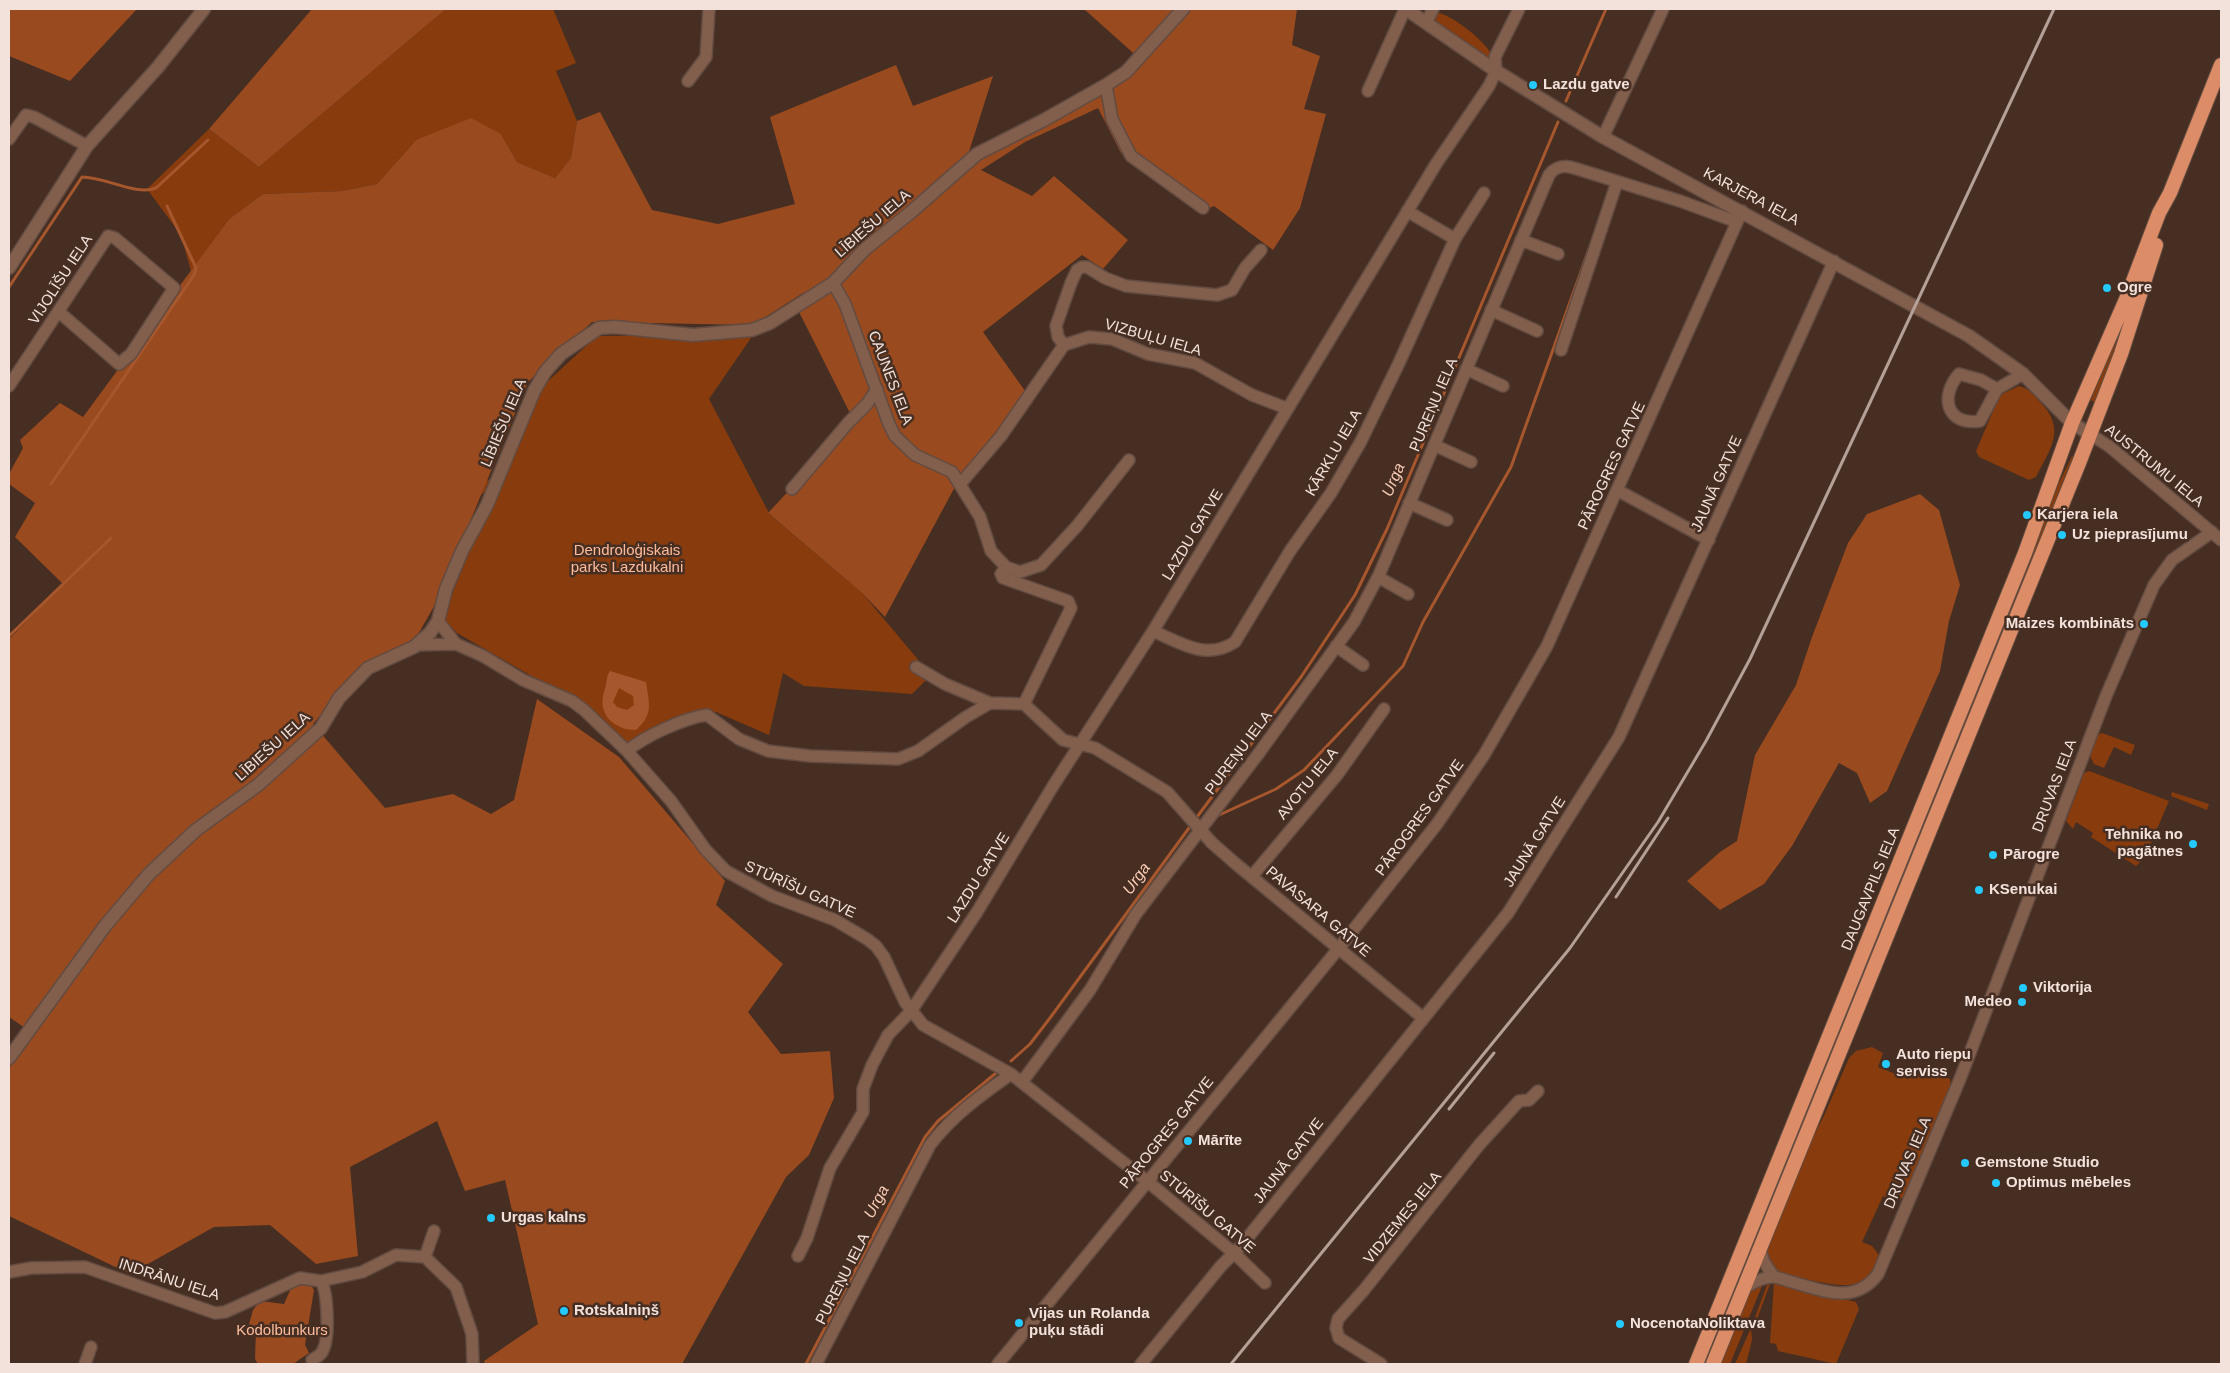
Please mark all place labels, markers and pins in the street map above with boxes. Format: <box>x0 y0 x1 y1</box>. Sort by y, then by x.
place label: Lazdu gatve <box>1543 76 1630 94</box>
marker: Lazdu gatve <box>1527 79 1539 91</box>
place label: Ogre <box>2117 279 2152 297</box>
marker: Ogre <box>2101 282 2113 294</box>
place label: Karjera iela <box>2037 506 2118 524</box>
marker: Karjera iela <box>2021 509 2033 521</box>
place label: Uz pieprasījumu <box>2072 526 2188 544</box>
marker: Uz pieprasījumu <box>2056 529 2068 541</box>
place label: Maizes kombināts <box>2006 615 2134 633</box>
marker: Maizes kombināts <box>2138 618 2150 630</box>
place label: Tehnika no pagātnes <box>2105 826 2183 861</box>
marker: Tehnika no pagātnes <box>2187 838 2199 850</box>
place label: Pārogre <box>2003 846 2060 864</box>
marker: Pārogre <box>1987 849 1999 861</box>
place label: KSenukai <box>1989 881 2057 899</box>
marker: KSenukai <box>1973 884 1985 896</box>
place label: Viktorija <box>2033 979 2092 997</box>
marker: Viktorija <box>2017 982 2029 994</box>
place label: Medeo <box>1964 993 2012 1011</box>
marker: Medeo <box>2016 996 2028 1008</box>
place label: Auto riepu serviss <box>1896 1046 1971 1081</box>
marker: Auto riepu serviss <box>1880 1058 1892 1070</box>
place label: Mārīte <box>1198 1132 1242 1150</box>
marker: Mārīte <box>1182 1135 1194 1147</box>
place label: Gemstone Studio <box>1975 1154 2099 1172</box>
marker: Gemstone Studio <box>1959 1157 1971 1169</box>
place label: Optimus mēbeles <box>2006 1174 2131 1192</box>
marker: Optimus mēbeles <box>1990 1177 2002 1189</box>
place label: Urgas kalns <box>501 1209 586 1227</box>
marker: Urgas kalns <box>485 1212 497 1224</box>
place label: Rotskalniņš <box>574 1302 659 1320</box>
marker: Rotskalniņš <box>558 1305 570 1317</box>
place label: Vijas un Rolanda puķu stādi <box>1029 1305 1150 1340</box>
place label: NocenotaNoliktava <box>1630 1315 1765 1333</box>
marker: Vijas un Rolanda puķu stādi <box>1013 1317 1025 1329</box>
marker: NocenotaNoliktava <box>1614 1318 1626 1330</box>

